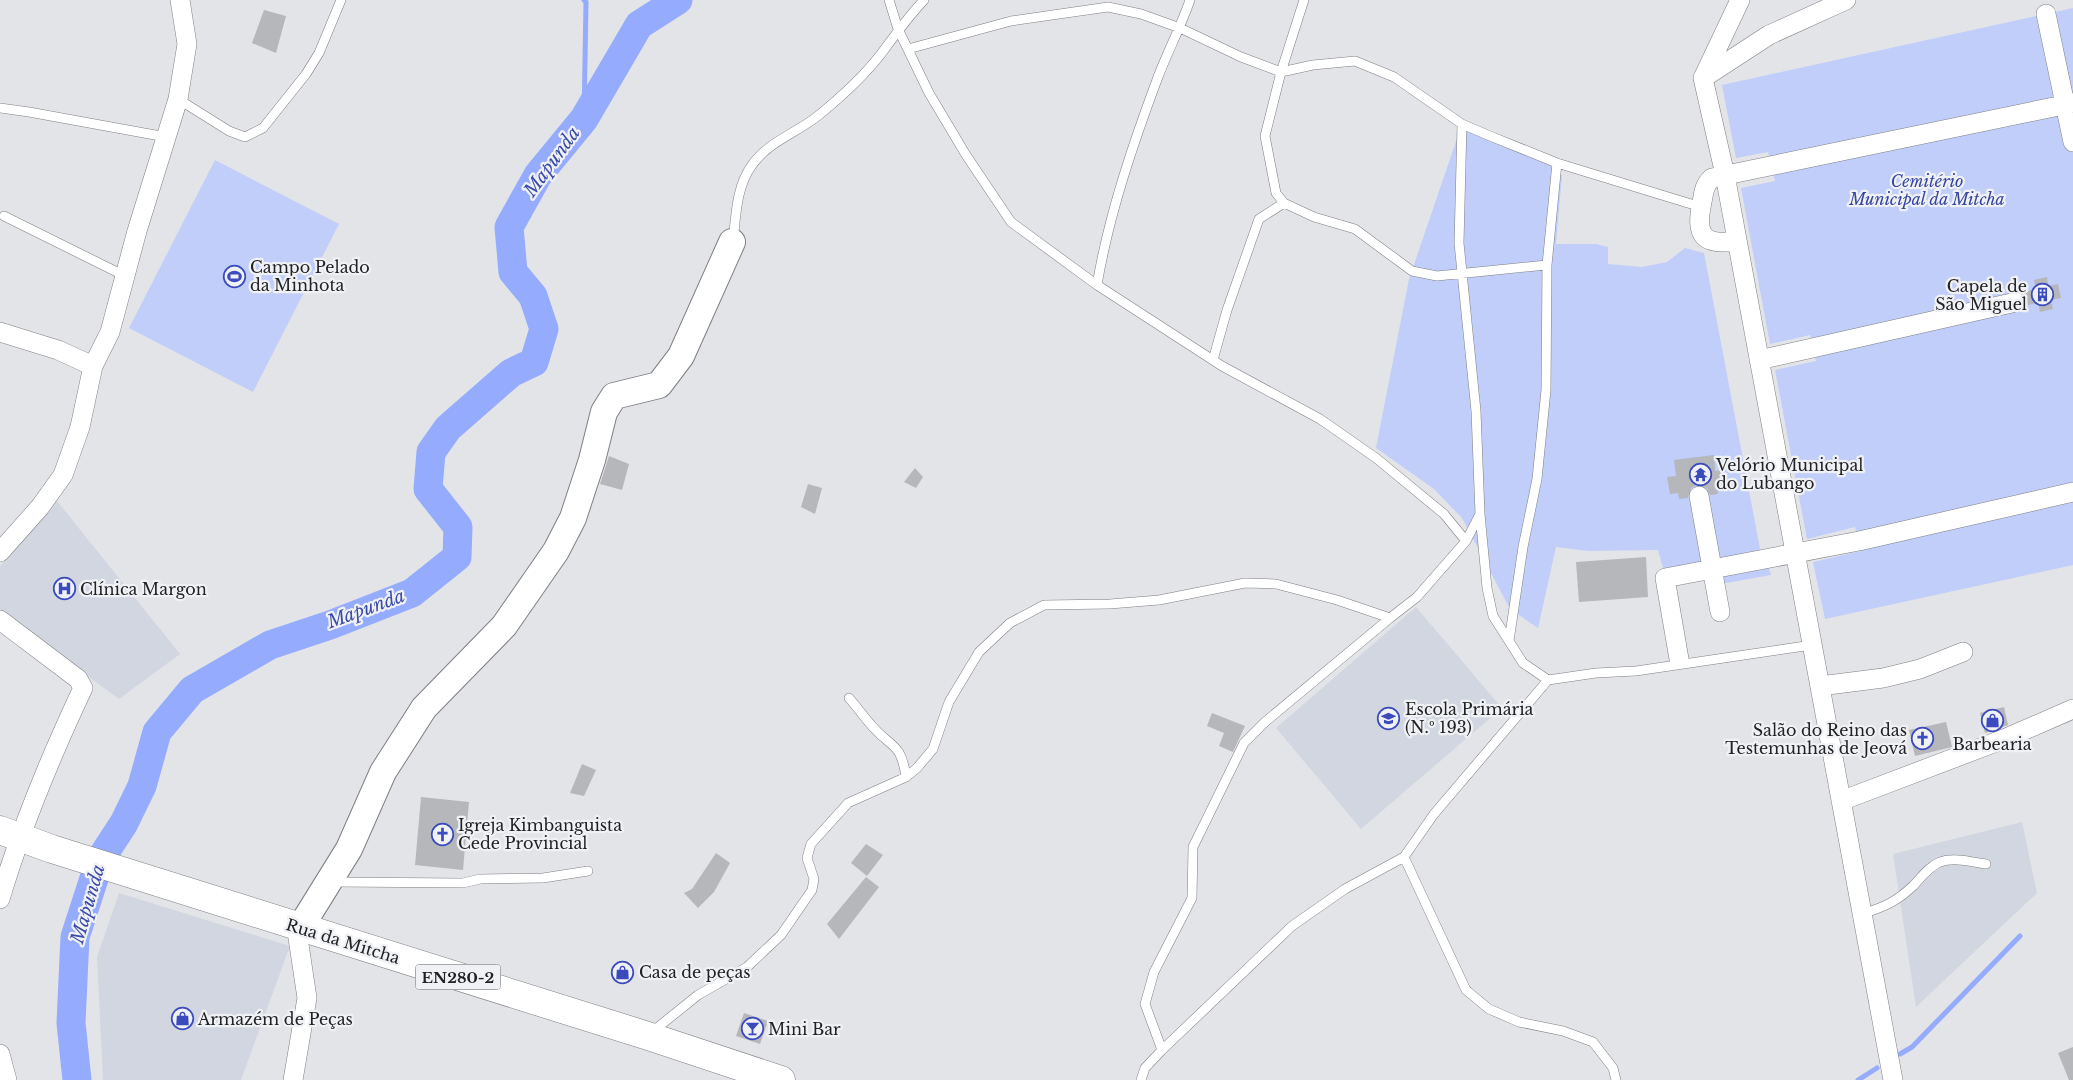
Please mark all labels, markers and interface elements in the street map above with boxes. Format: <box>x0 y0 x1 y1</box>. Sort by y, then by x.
water label: Mapunda <box>519 123 585 202</box>
park label: Cemitério Municipal da Mitcha <box>1848 171 2005 209</box>
place label: Campo Pelado da Minhota <box>250 257 370 295</box>
sports icon: Campo Pelado da Minhota <box>222 264 246 288</box>
place label: Capela de São Miguel <box>1935 276 2027 314</box>
building icon: Capela de São Miguel <box>2031 283 2055 307</box>
place label: Velório Municipal do Lubango <box>1715 455 1863 493</box>
temple icon: Velório Municipal do Lubango <box>1688 462 1712 486</box>
hospital icon: Clínica Margon <box>52 577 76 601</box>
place label: Clínica Margon <box>80 579 207 599</box>
water label: Mapunda <box>323 585 408 634</box>
place label: Escola Primária (N.º 193) <box>1405 699 1534 737</box>
school or university icon: Escola Primária (N.º 193) <box>1377 706 1401 730</box>
shop icon: Barbearia <box>1980 708 2004 732</box>
place label: Salão do Reino das Testemunhas de Jeová <box>1725 720 1907 758</box>
church icon: Salão do Reino das Testemunhas de Jeová <box>1911 727 1935 751</box>
place label: Barbearia <box>1952 734 2032 754</box>
place label: Igreja Kimbanguista Cede Provincial <box>458 815 622 853</box>
church icon: Igreja Kimbanguista Cede Provincial <box>430 822 454 846</box>
water label: Mapunda <box>66 862 110 947</box>
street label: Rua da Mitcha <box>284 914 403 968</box>
shop icon: Casa de peças <box>611 960 635 984</box>
place label: Casa de peças <box>639 962 751 982</box>
road number: EN280-2 <box>416 964 500 990</box>
shop icon: Armazém de Peças <box>170 1007 194 1031</box>
place label: Armazém de Peças <box>197 1009 353 1029</box>
bar icon: Mini Bar <box>740 1017 764 1041</box>
place label: Mini Bar <box>768 1019 841 1039</box>

